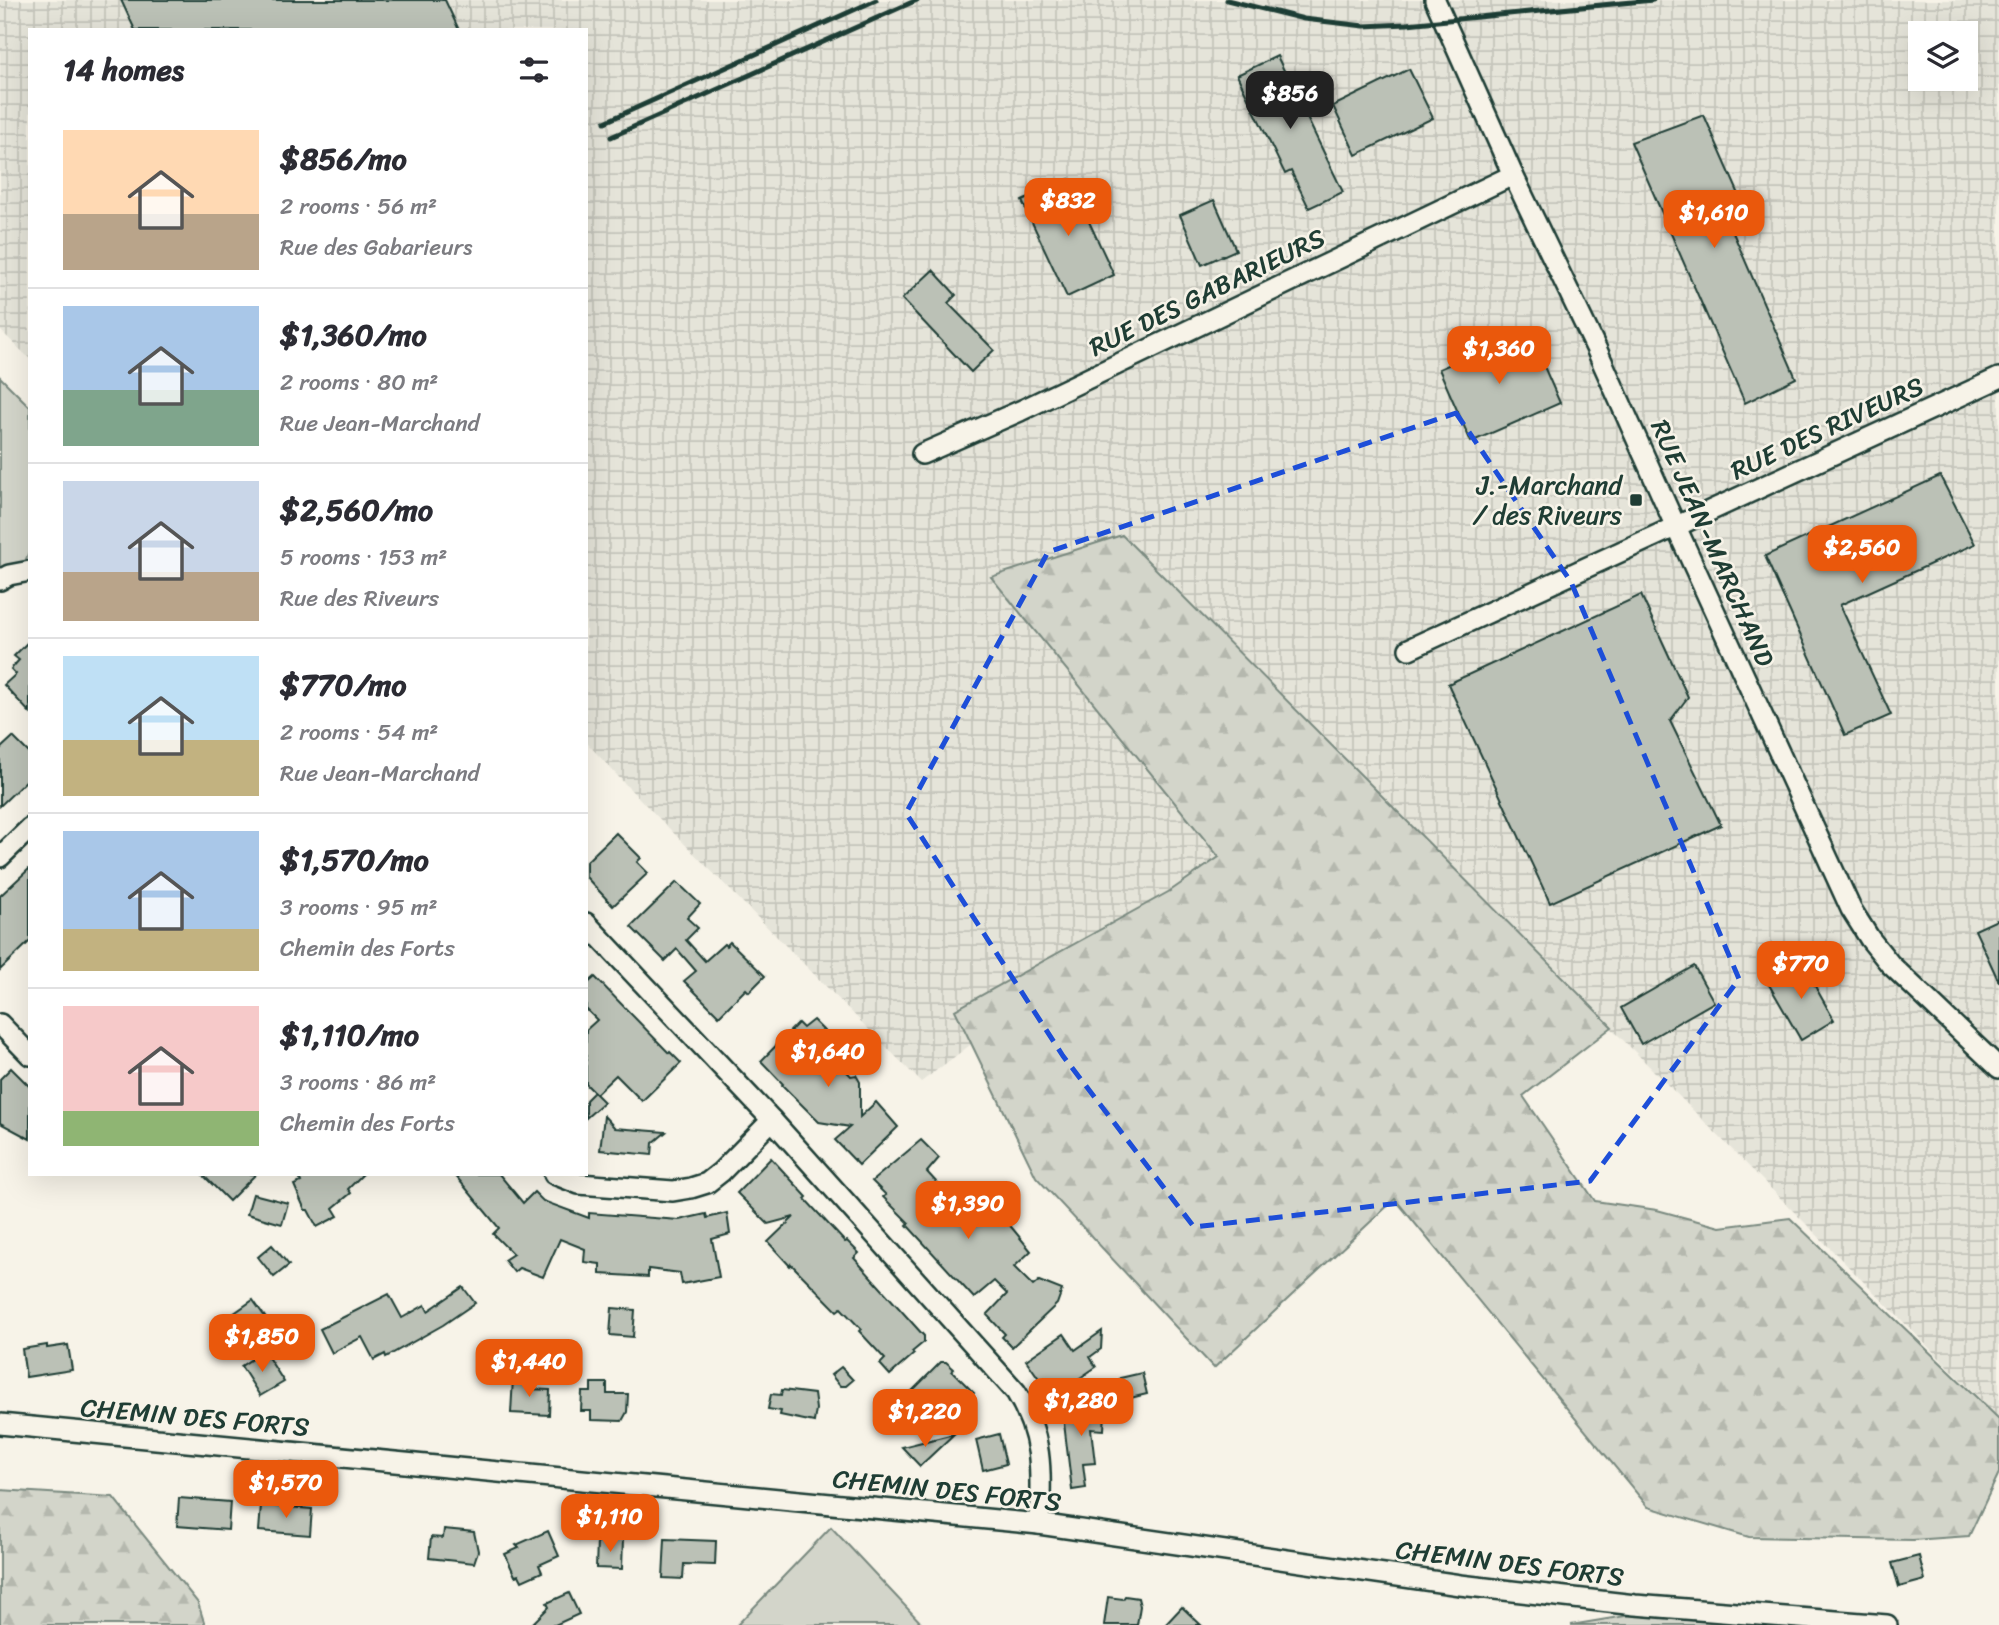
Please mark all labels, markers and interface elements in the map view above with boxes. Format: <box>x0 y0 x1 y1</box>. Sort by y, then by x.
map controls <box>1908 21 1978 91</box>
button: layers <box>1908 21 1978 91</box>
text: 14 homes <box>63 43 184 97</box>
icon: filters <box>515 51 553 89</box>
pin: $856 <box>1249 72 1331 131</box>
text: $856 <box>1262 73 1318 114</box>
text: $856/mo <box>280 132 407 186</box>
icon: home <box>119 158 203 242</box>
pin: $832 <box>1027 178 1109 238</box>
text: $832 <box>1040 180 1096 221</box>
text: 2 rooms · 56 m² <box>280 186 437 227</box>
pin: $1,610 <box>1657 190 1771 250</box>
text: $1,610 <box>1680 192 1749 233</box>
street label: RUE DES GABARIEURS <box>1081 215 1333 369</box>
text: Rue des Gabarieurs <box>280 227 472 268</box>
text: $1,360/mo <box>280 308 427 362</box>
pin: $1,360 <box>1442 326 1556 386</box>
text: $1,360 <box>1463 328 1535 369</box>
icon: home <box>119 334 203 418</box>
text: 2 rooms · 80 m² <box>280 362 438 403</box>
street label: RUE DES RIVEURS <box>1723 363 1931 493</box>
text: Rue Jean-Marchand <box>280 403 480 444</box>
street label: RUE JEAN-MARCHAND <box>1638 412 1788 675</box>
place label: J.-Marchand / des Riveurs <box>1472 462 1624 538</box>
text: $2,560/mo <box>280 483 433 537</box>
marker: J.-Marchand / des Riveurs <box>1628 492 1644 508</box>
icon: home <box>119 509 203 593</box>
pin: $2,560 <box>1805 526 1919 585</box>
text: $2,560 <box>1824 527 1900 568</box>
text: 5 rooms · 153 m² <box>280 537 447 578</box>
text: Rue des Riveurs <box>280 578 439 619</box>
text: $770/mo <box>280 658 407 712</box>
icon: home <box>119 684 203 768</box>
text: 2 rooms · 54 m² <box>280 712 438 753</box>
text: Rue Jean-Marchand <box>280 753 480 794</box>
text: $1,570/mo <box>280 833 429 887</box>
icon: home <box>119 859 203 943</box>
text: 3 rooms · 95 m² <box>280 887 437 928</box>
text: Chemin des Forts <box>280 928 455 969</box>
pin: $770 <box>1760 942 1842 1001</box>
text: $770 <box>1773 943 1829 984</box>
text: $1,110/mo <box>280 1008 419 1062</box>
pin: $1,640 <box>771 1030 885 1089</box>
text: $1,640 <box>791 1031 865 1072</box>
icon: home <box>119 1034 203 1118</box>
text: 3 rooms · 86 m² <box>280 1062 436 1103</box>
text: Chemin des Forts <box>280 1103 455 1144</box>
pin: $1,390 <box>911 1182 1025 1241</box>
text: $1,390 <box>932 1183 1004 1224</box>
pin: $1,850 <box>205 1314 319 1374</box>
text: $1,850 <box>225 1316 299 1357</box>
pin: $1,440 <box>472 1340 586 1399</box>
text: $1,440 <box>492 1341 566 1382</box>
pin: $1,280 <box>1024 1378 1138 1438</box>
text: $1,280 <box>1044 1380 1118 1421</box>
street label: CHEMIN DES FORTS <box>79 1384 311 1450</box>
pin: $1,220 <box>868 1390 982 1449</box>
text: $1,220 <box>889 1391 961 1432</box>
street label: CHEMIN DES FORTS <box>830 1455 1064 1525</box>
pin: $1,570 <box>229 1460 343 1520</box>
text: $1,570 <box>249 1462 323 1503</box>
pin: $1,110 <box>553 1494 667 1554</box>
text: $1,110 <box>577 1496 643 1537</box>
street label: CHEMIN DES FORTS <box>1393 1526 1627 1600</box>

